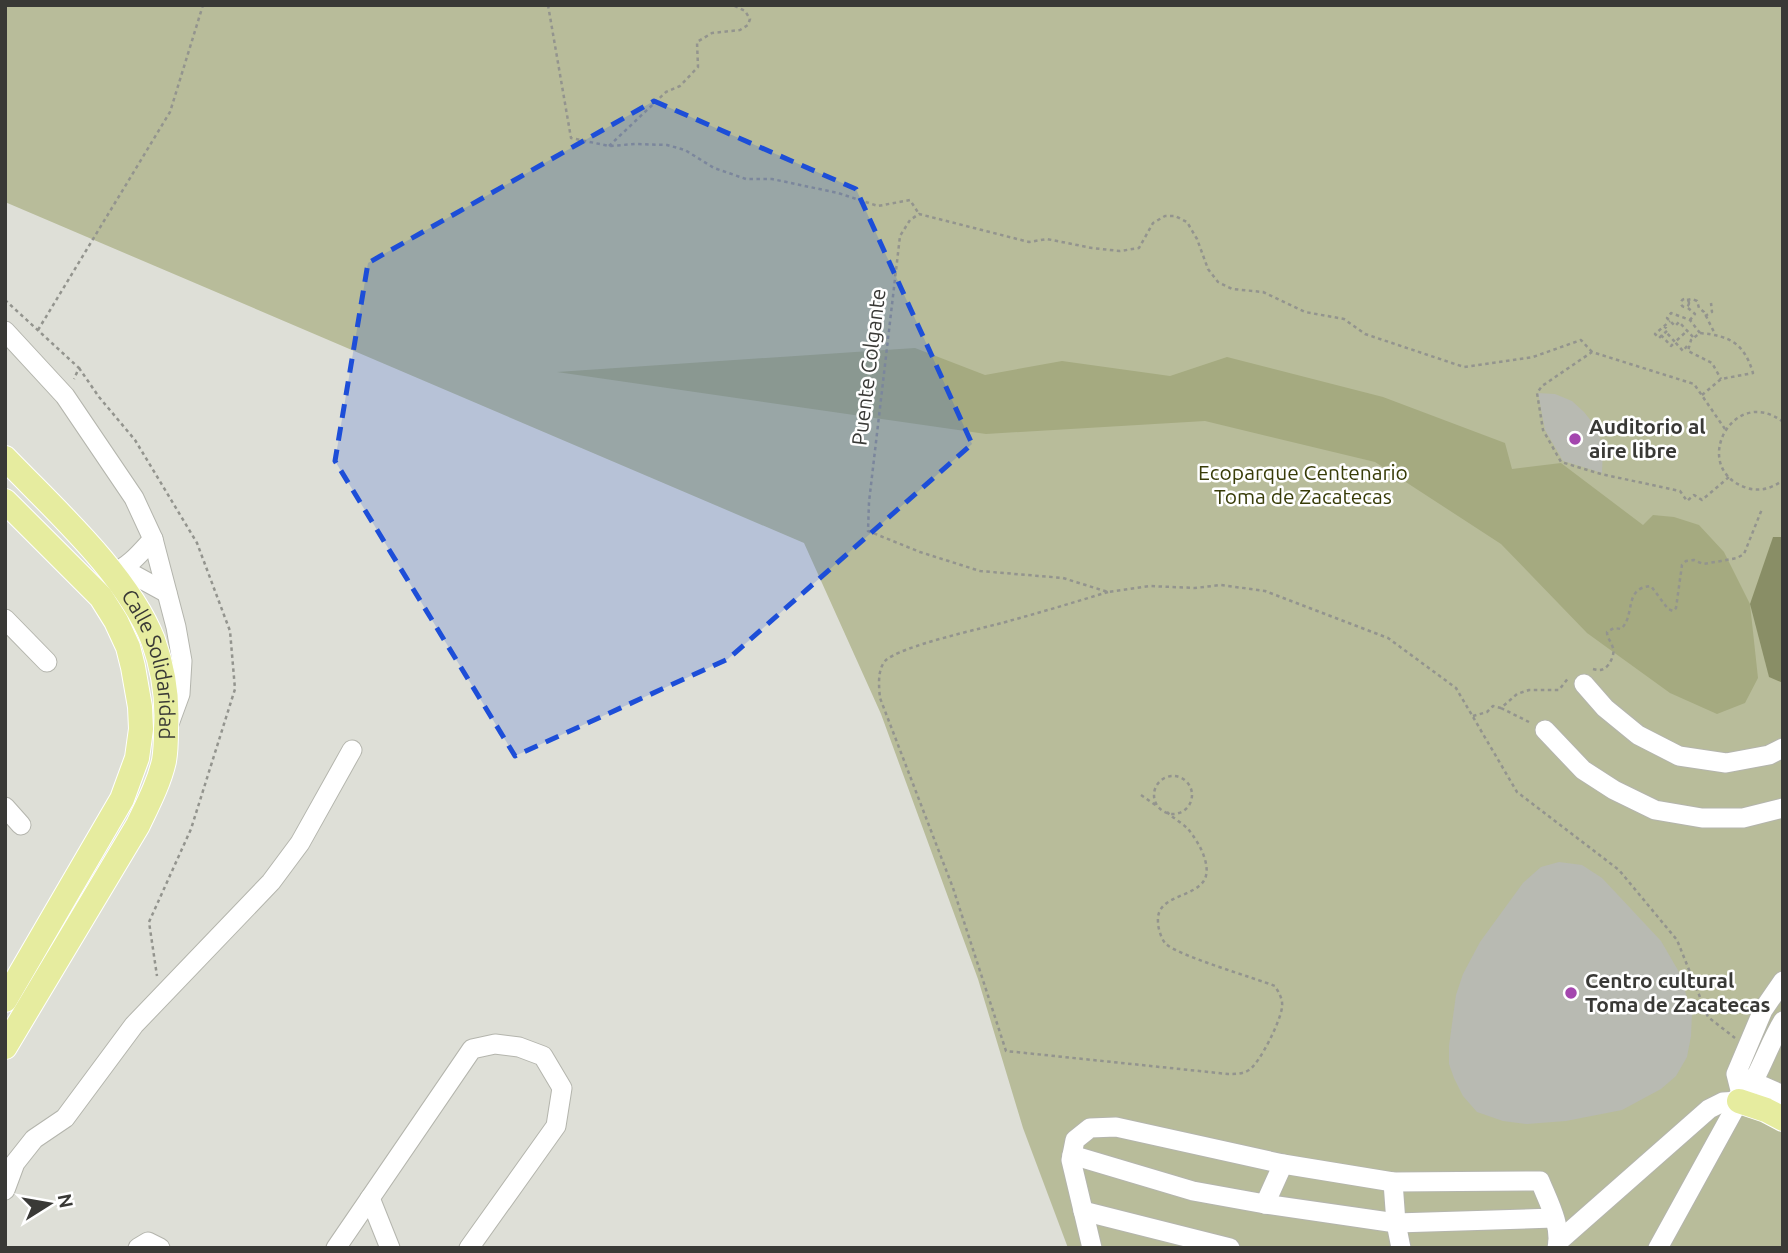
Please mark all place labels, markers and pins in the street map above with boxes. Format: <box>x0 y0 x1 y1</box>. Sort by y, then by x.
place label: Auditorio al aire libre <box>1589 414 1706 462</box>
marker: Auditorio al aire libre <box>1567 431 1583 447</box>
place label: Centro cultural Toma de Zacatecas <box>1585 968 1771 1016</box>
marker: Centro cultural Toma de Zacatecas <box>1563 985 1579 1001</box>

